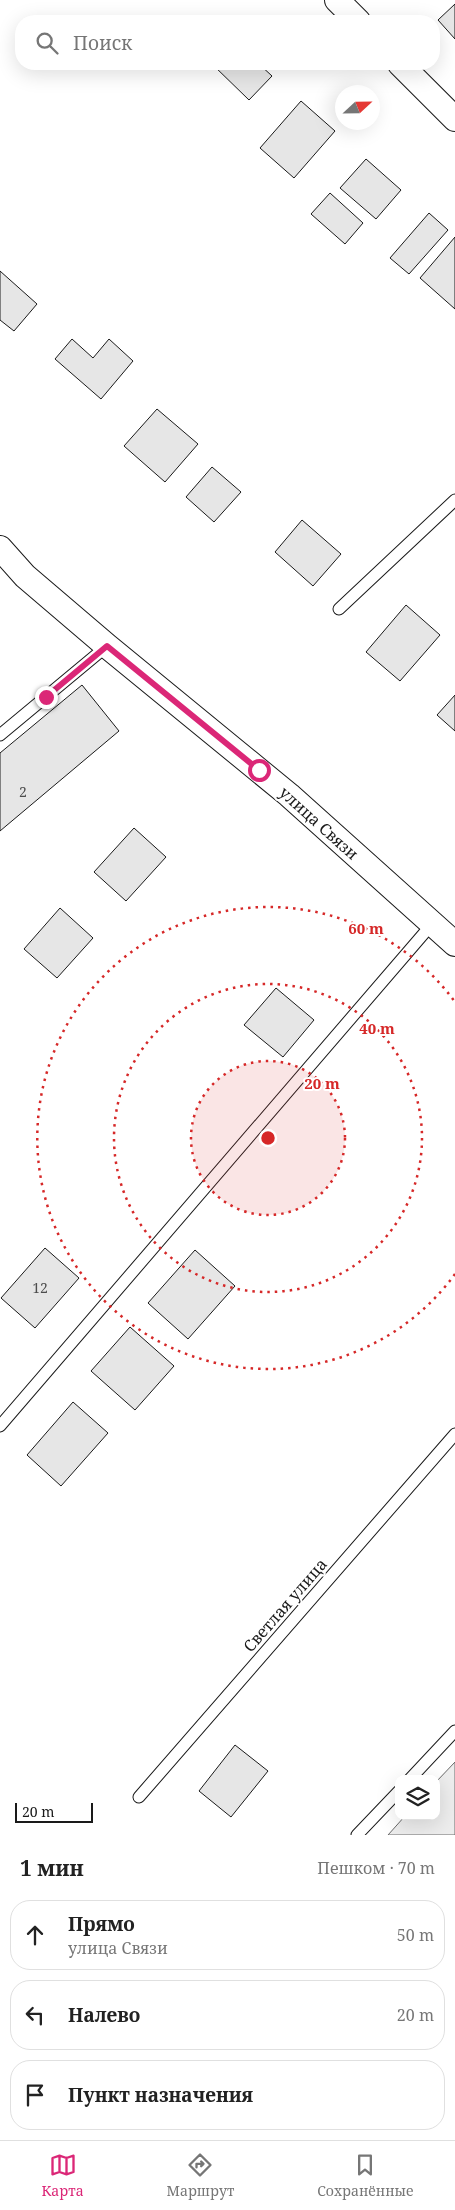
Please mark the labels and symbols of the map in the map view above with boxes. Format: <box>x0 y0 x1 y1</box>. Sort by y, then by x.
north arrow <box>335 85 380 130</box>
route end <box>35 686 58 709</box>
route start <box>248 759 271 782</box>
street label: улица Связи <box>275 781 364 865</box>
house number: 2 <box>19 782 27 801</box>
text: 60 m <box>348 918 384 938</box>
text: 40 m <box>359 1018 395 1038</box>
text: 20 m <box>304 1073 340 1093</box>
centre of rings <box>259 1129 277 1147</box>
house number: 12 <box>32 1278 48 1297</box>
street label: Светлая улица <box>238 1554 332 1656</box>
scale bar <box>15 1800 92 1823</box>

